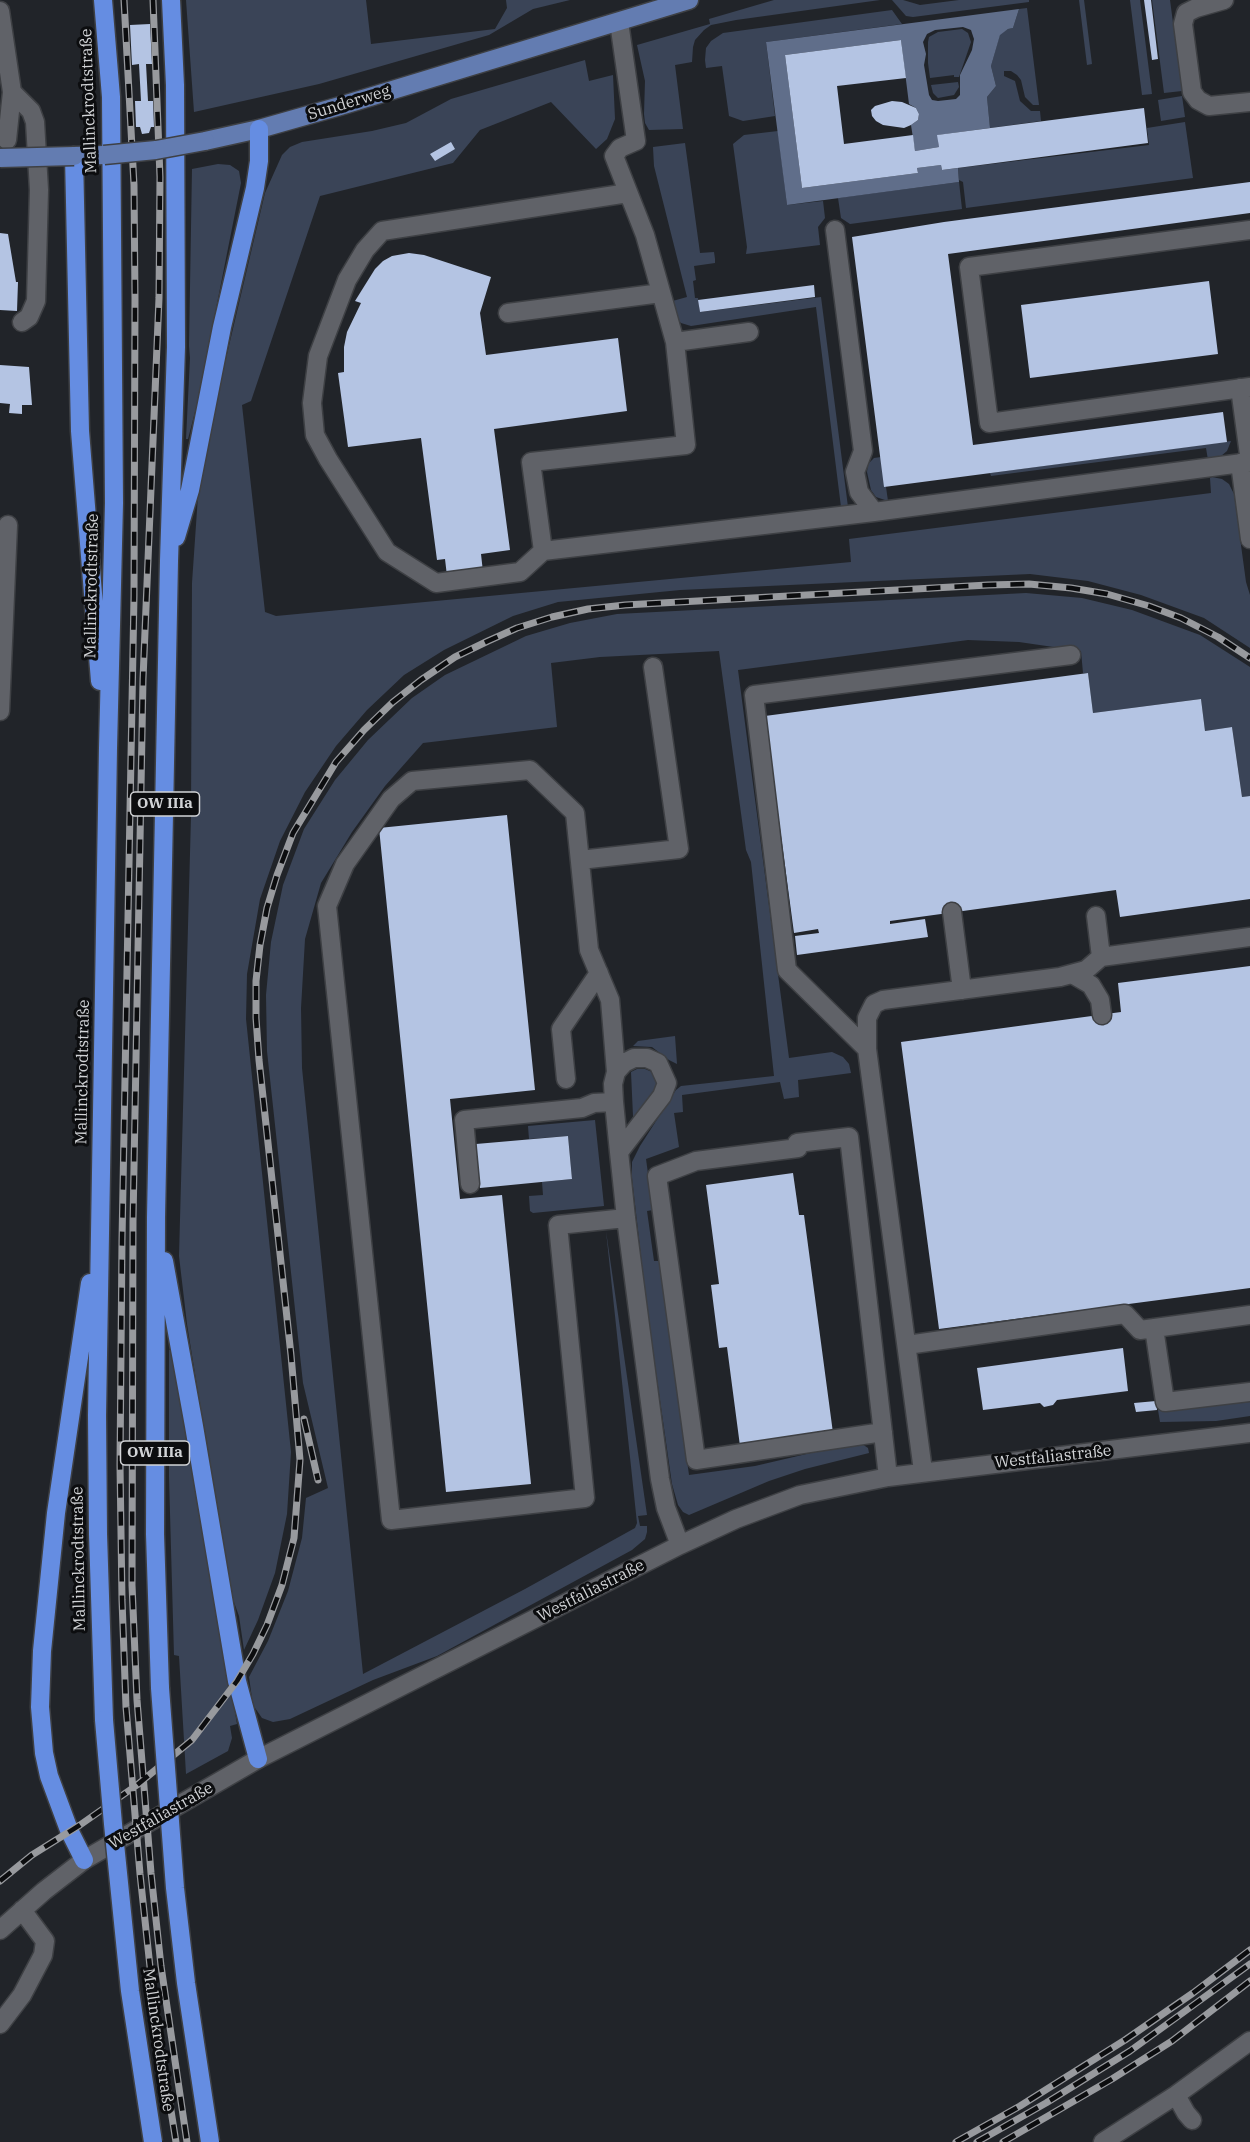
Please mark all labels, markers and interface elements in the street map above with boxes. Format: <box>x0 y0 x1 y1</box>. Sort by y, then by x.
street label: Mallinckrodtstraße <box>77 28 101 174</box>
street label: Sunderweg <box>306 81 392 125</box>
street label: Mallinckrodtstraße <box>81 513 103 659</box>
road number: OW IIIa <box>130 792 200 816</box>
street label: Mallinckrodtstraße <box>72 999 94 1145</box>
road number: OW IIIa <box>120 1441 190 1465</box>
street label: Westfaliastraße <box>994 1441 1112 1473</box>
street label: Mallinckrodtstraße <box>68 1486 90 1632</box>
street label: Westfaliastraße <box>534 1556 648 1626</box>
street label: Westfaliastraße <box>105 1778 217 1854</box>
street label: Mallinckrodtstraße <box>138 1967 178 2113</box>

